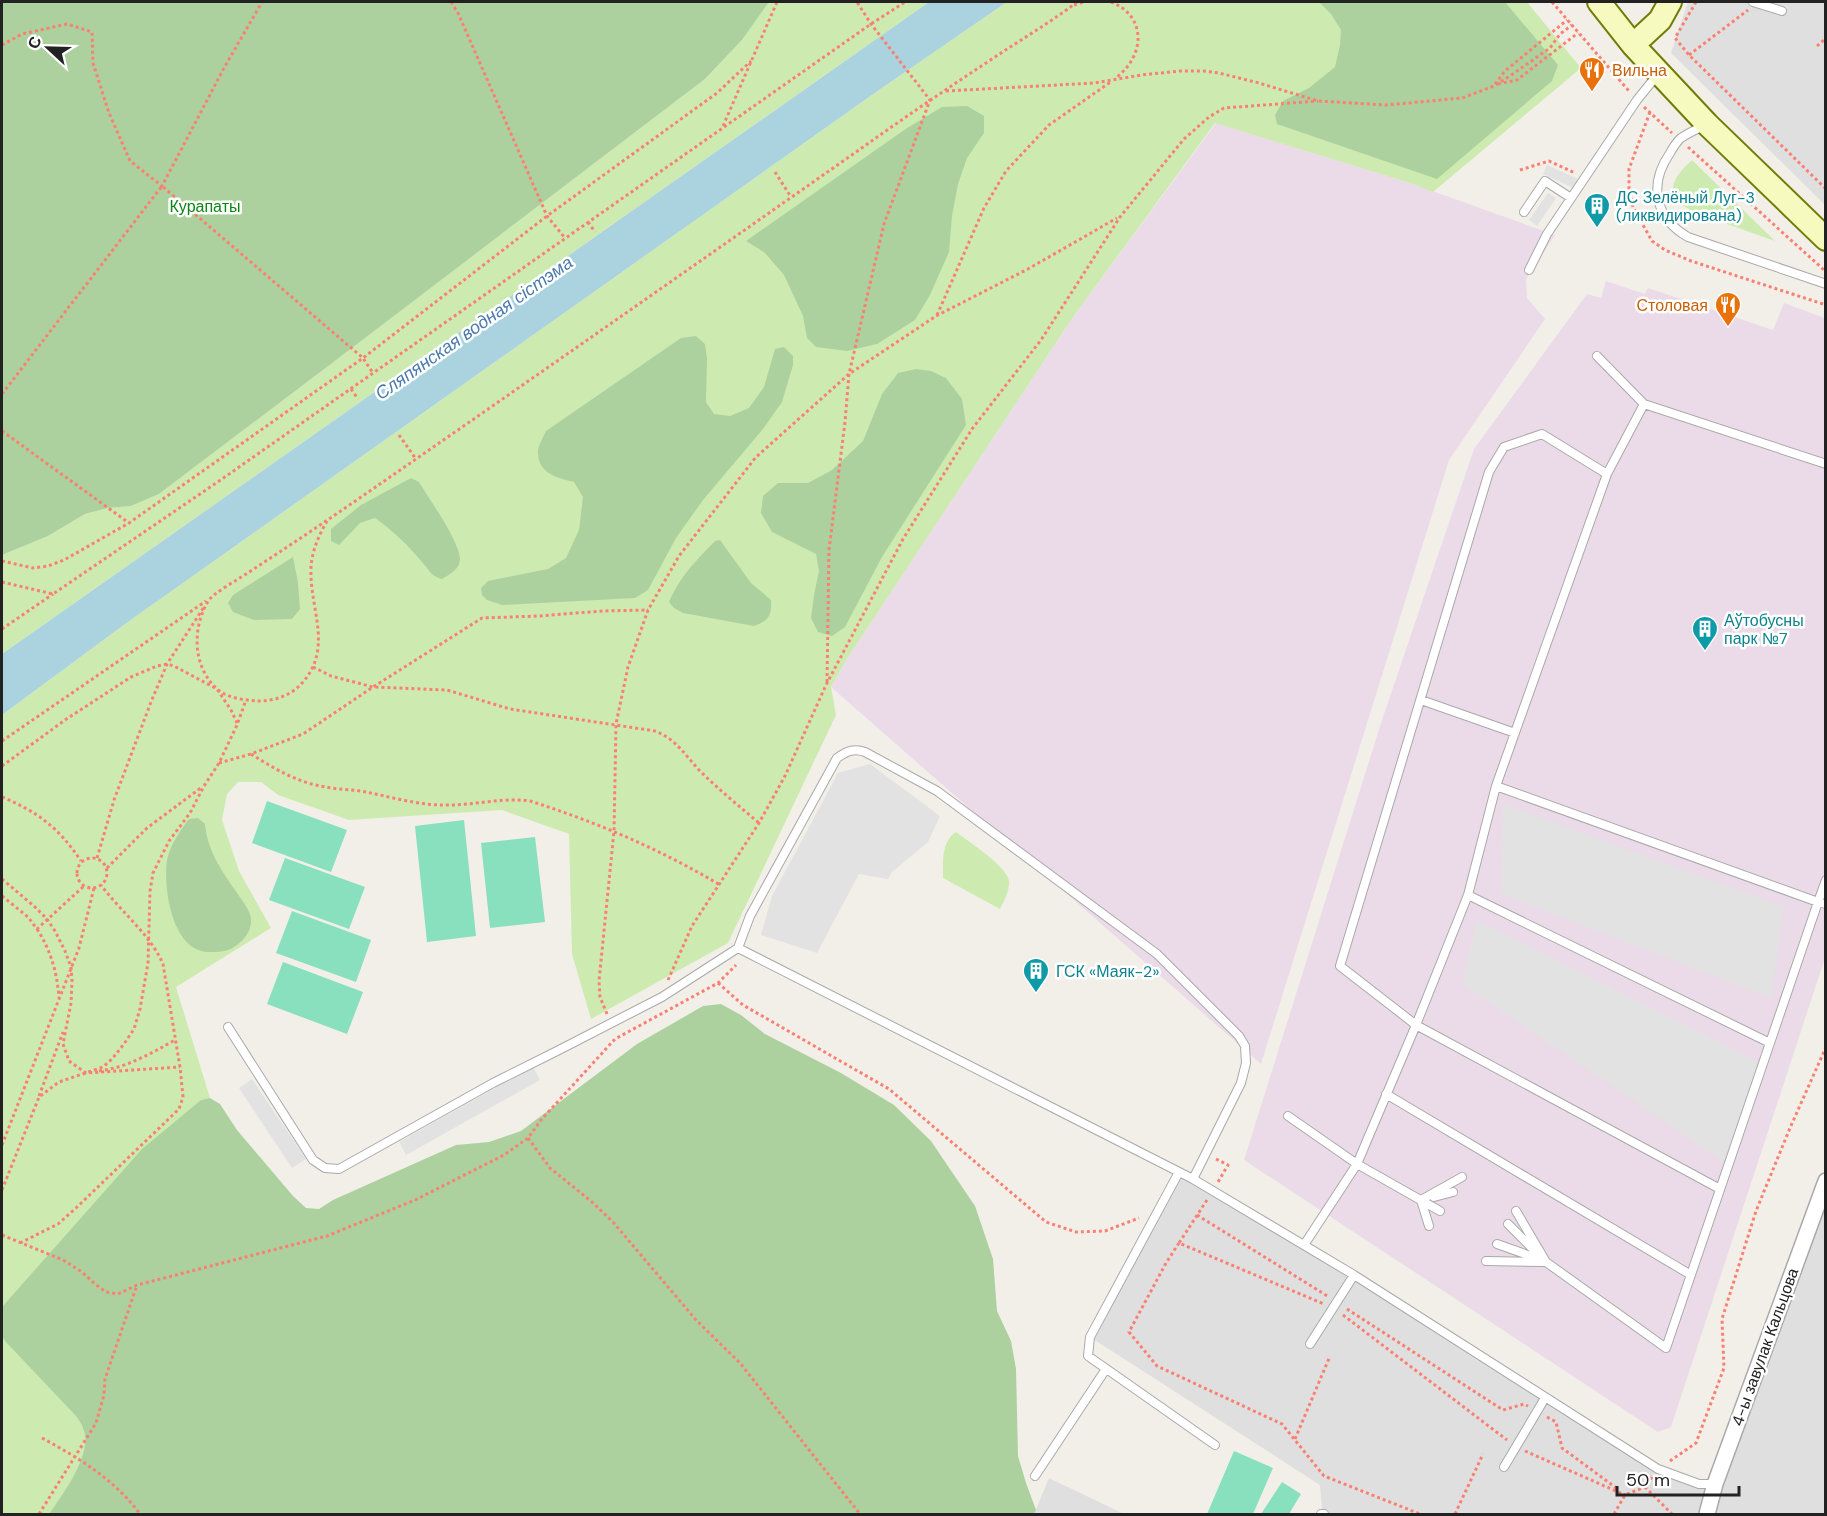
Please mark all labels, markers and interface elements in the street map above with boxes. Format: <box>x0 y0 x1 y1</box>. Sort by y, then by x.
north arrow <box>18 18 78 78</box>
text: С <box>23 33 47 52</box>
restaurant icon: Вильна <box>1577 55 1607 93</box>
place label: Вильна <box>1612 60 1667 81</box>
place label: ДС Зелёный Луг-3 (ликвидирована) <box>1616 187 1755 226</box>
building icon: ДС Зелёный Луг-3 (ликвидирована) <box>1582 191 1612 229</box>
park label: Курапаты <box>170 196 240 217</box>
water label: Сляпянская водная сістэма <box>370 251 578 405</box>
restaurant icon: Столовая <box>1713 290 1743 328</box>
place label: Столовая <box>1636 295 1708 316</box>
place label: Аўтобусны парк №7 <box>1724 610 1804 649</box>
building icon: Аўтобусны парк №7 <box>1690 614 1720 652</box>
building icon: ГСК «Маяк-2» <box>1021 956 1051 994</box>
place label: ГСК «Маяк-2» <box>1056 961 1159 982</box>
street label: 4-ы завулак Кальцова <box>1727 1265 1803 1429</box>
scale bar <box>1617 1459 1738 1497</box>
text: 50 m <box>1626 1468 1670 1492</box>

